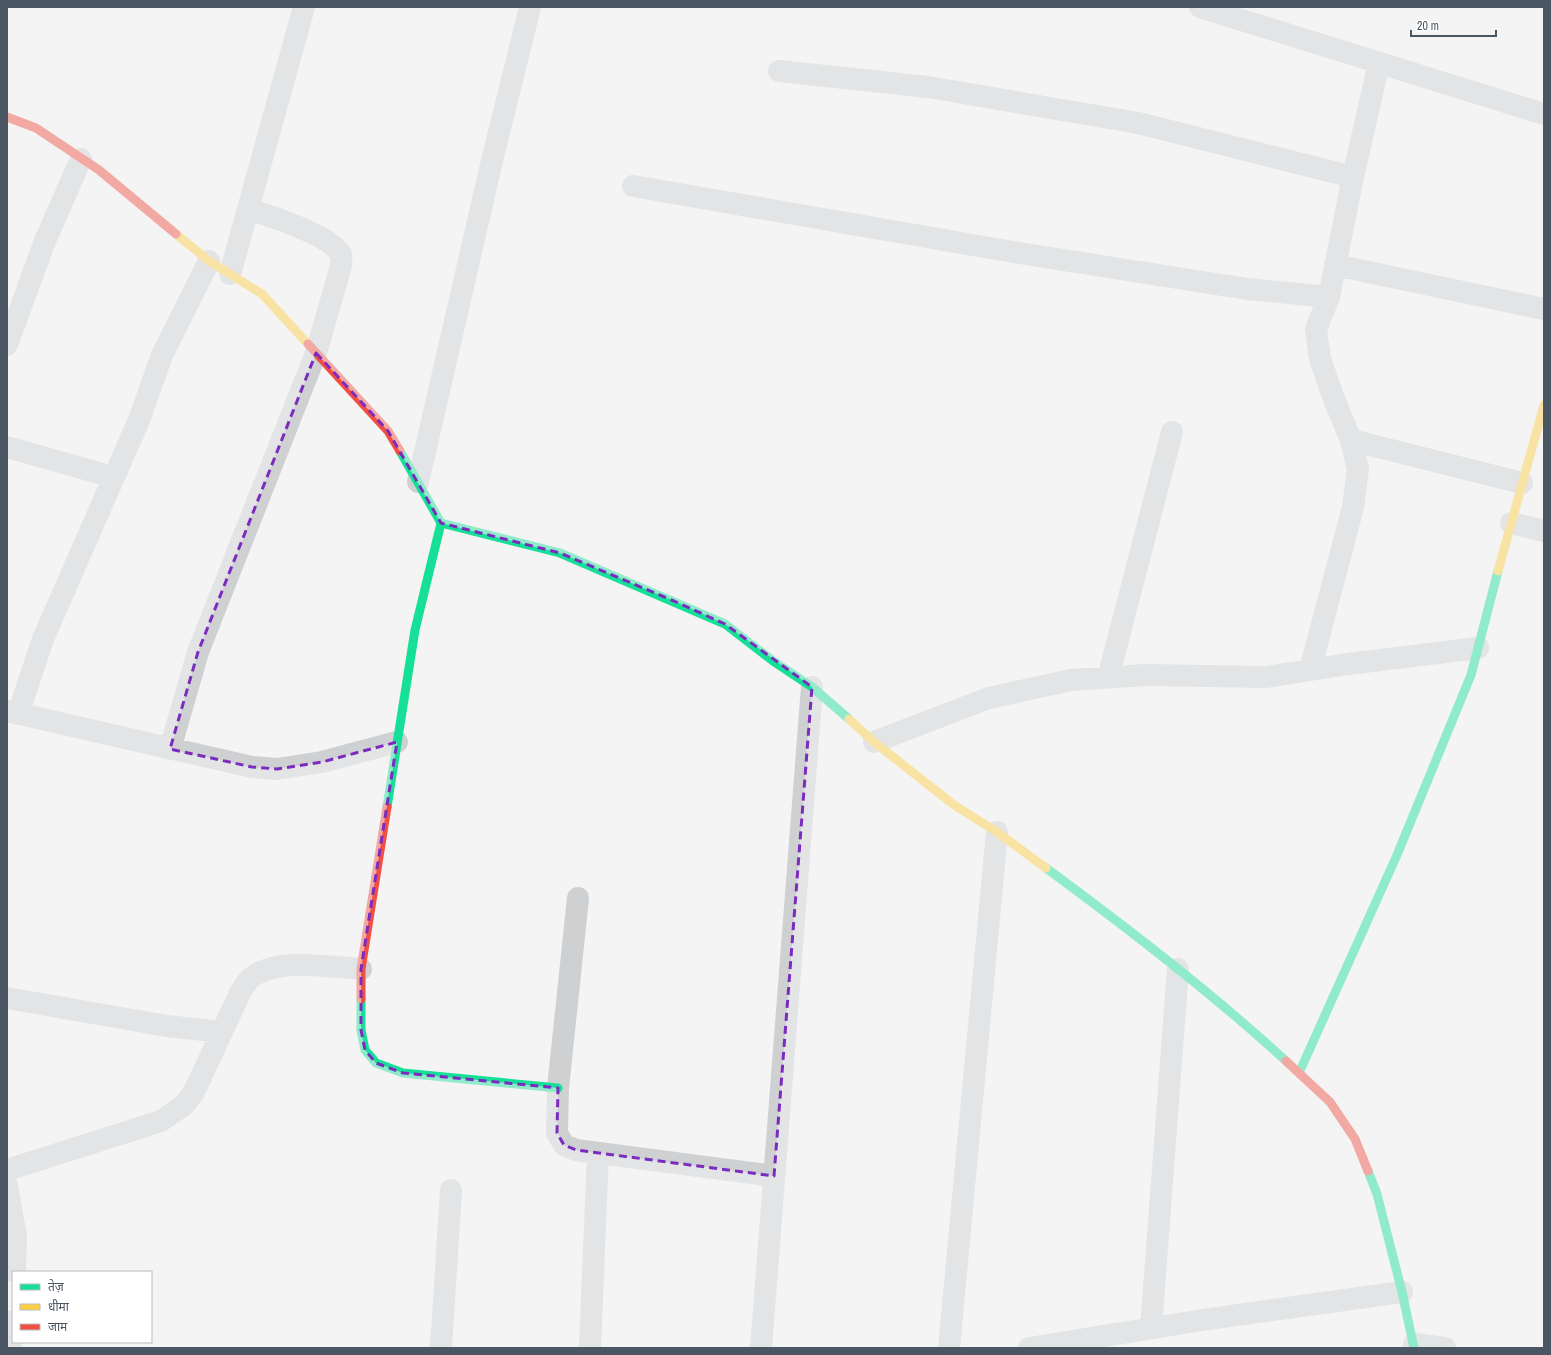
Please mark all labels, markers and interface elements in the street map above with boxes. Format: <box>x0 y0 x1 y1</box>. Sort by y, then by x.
scale bar <box>1411 12 1496 38</box>
text: 20 m <box>1417 18 1439 34</box>
legend <box>12 1271 152 1343</box>
text: तेज़ <box>48 1279 65 1295</box>
text: धीमा <box>48 1299 70 1315</box>
text: जाम <box>48 1319 68 1335</box>

